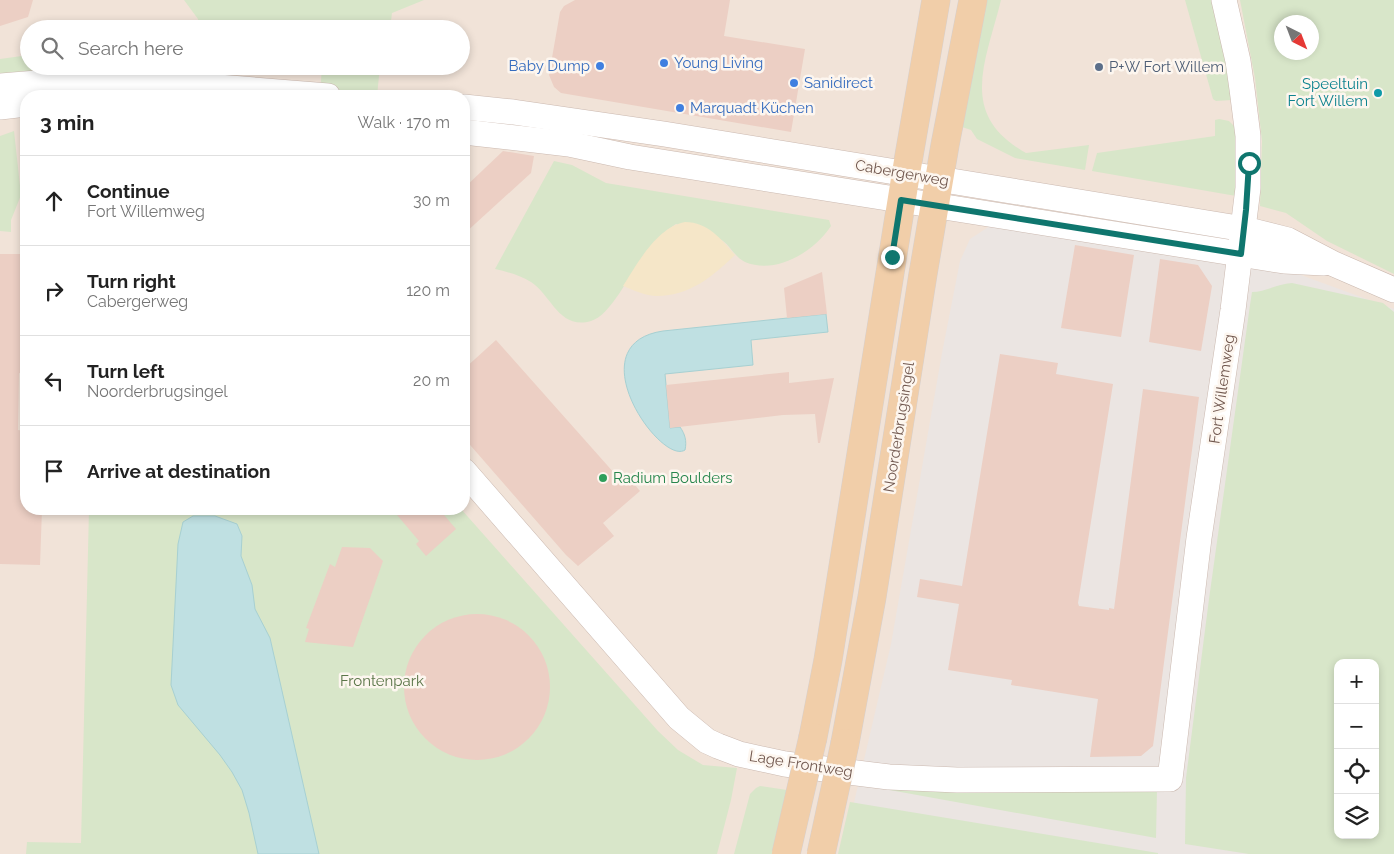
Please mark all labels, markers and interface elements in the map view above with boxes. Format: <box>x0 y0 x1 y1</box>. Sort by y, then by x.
north arrow <box>1274 15 1319 60</box>
search box <box>20 20 470 75</box>
icon: search <box>38 34 66 62</box>
text: Search here <box>78 37 184 59</box>
place label: Young Living <box>674 54 763 72</box>
place label: Baby Dump <box>509 57 590 75</box>
marker: Young Living <box>658 57 670 69</box>
place label: P+W Fort Willem <box>1109 58 1224 76</box>
marker: Baby Dump <box>594 60 606 72</box>
marker: P+W Fort Willem <box>1093 61 1105 73</box>
place label: Sanidirect <box>804 74 873 92</box>
place label: Speeltuin Fort Willem <box>1287 75 1368 110</box>
marker: Sanidirect <box>788 77 800 89</box>
marker: Speeltuin Fort Willem <box>1372 87 1384 99</box>
place label: Marquadt Küchen <box>690 99 814 117</box>
marker: Marquadt Küchen <box>674 102 686 114</box>
text: 3 min <box>40 110 94 135</box>
text: Walk · 170 m <box>358 113 450 132</box>
route start <box>1238 152 1261 175</box>
street label: Cabergerweg <box>854 156 950 190</box>
text: Continue <box>87 180 170 202</box>
icon: ahead <box>40 187 68 215</box>
text: 30 m <box>413 191 450 210</box>
text: Fort Willemweg <box>87 202 205 221</box>
route end <box>881 246 904 269</box>
text: Turn right <box>87 270 176 292</box>
icon: right <box>40 277 68 305</box>
text: 120 m <box>406 281 450 300</box>
text: Cabergerweg <box>87 292 188 311</box>
street label: Fort Willemweg <box>1205 333 1239 445</box>
text: Turn left <box>87 360 164 382</box>
street label: Noorderbrugsingel <box>880 360 918 494</box>
icon: left <box>40 367 68 395</box>
text: 20 m <box>413 371 450 390</box>
text: Noorderbrugsingel <box>87 382 228 401</box>
icon: arrive <box>40 457 68 485</box>
text: Arrive at destination <box>87 460 271 482</box>
place label: Radium Boulders <box>613 469 733 487</box>
marker: Radium Boulders <box>597 472 609 484</box>
map controls <box>1334 659 1379 839</box>
button: + <box>1334 659 1379 704</box>
park label: Frontenpark <box>340 672 424 690</box>
button: − <box>1334 704 1379 749</box>
street label: Lage Frontweg <box>748 747 854 781</box>
button: locate <box>1334 749 1379 794</box>
button: layers <box>1334 794 1379 839</box>

